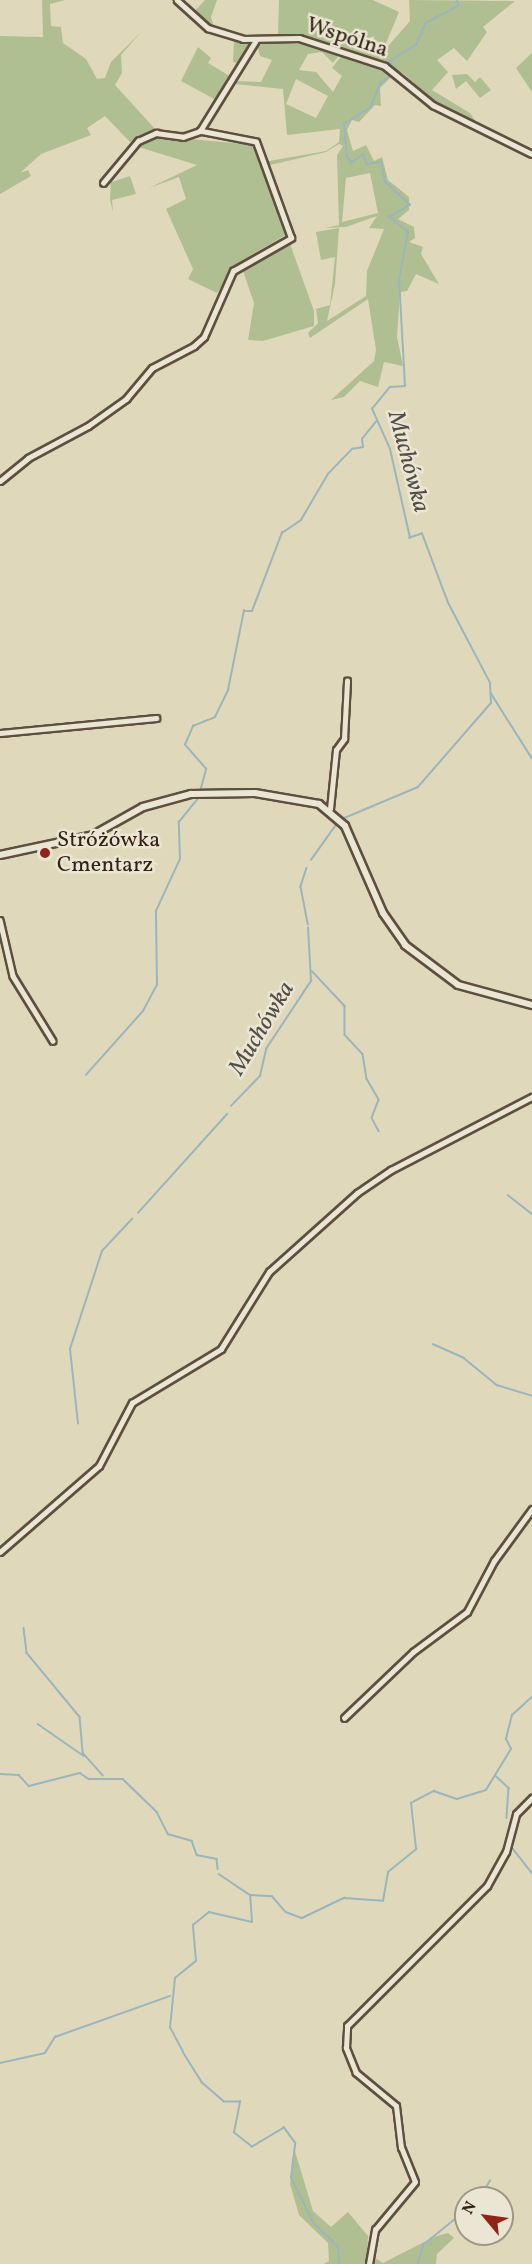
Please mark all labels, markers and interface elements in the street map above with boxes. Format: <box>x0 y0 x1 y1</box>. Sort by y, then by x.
street label: Wspólna <box>303 12 391 64</box>
water label: Muchówka <box>380 408 434 516</box>
place label: Stróżówka Cmentarz <box>57 827 160 878</box>
marker: Stróżówka Cmentarz <box>38 846 52 860</box>
water label: Muchówka <box>224 977 302 1081</box>
north arrow <box>454 2186 514 2246</box>
text: N <box>458 2198 482 2219</box>

